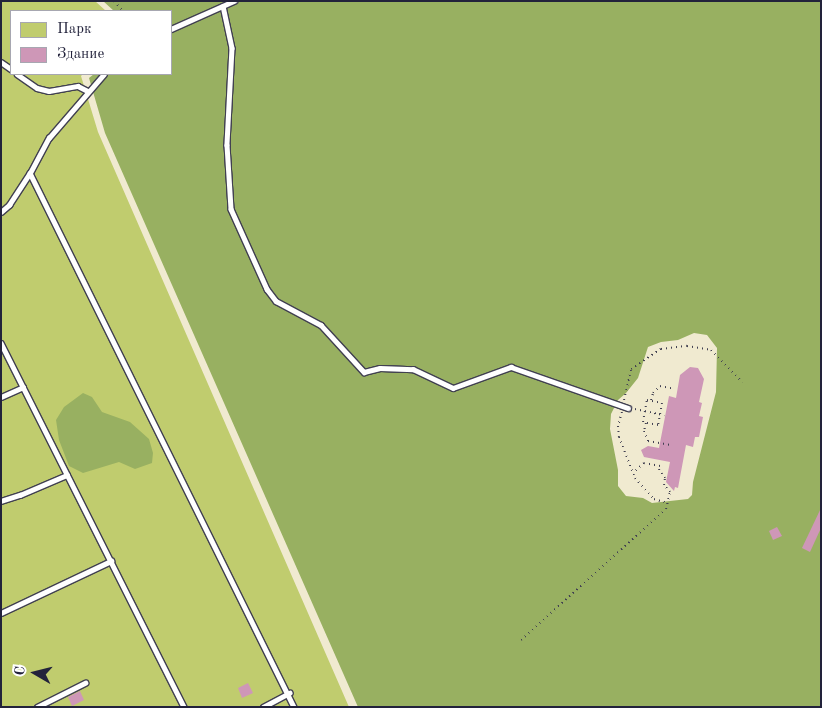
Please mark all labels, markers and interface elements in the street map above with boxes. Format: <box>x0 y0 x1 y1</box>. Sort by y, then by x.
legend <box>10 10 172 75</box>
text: Парк <box>57 22 92 37</box>
text: Здание <box>57 47 104 62</box>
north arrow <box>10 648 60 698</box>
text: С <box>13 665 28 676</box>

